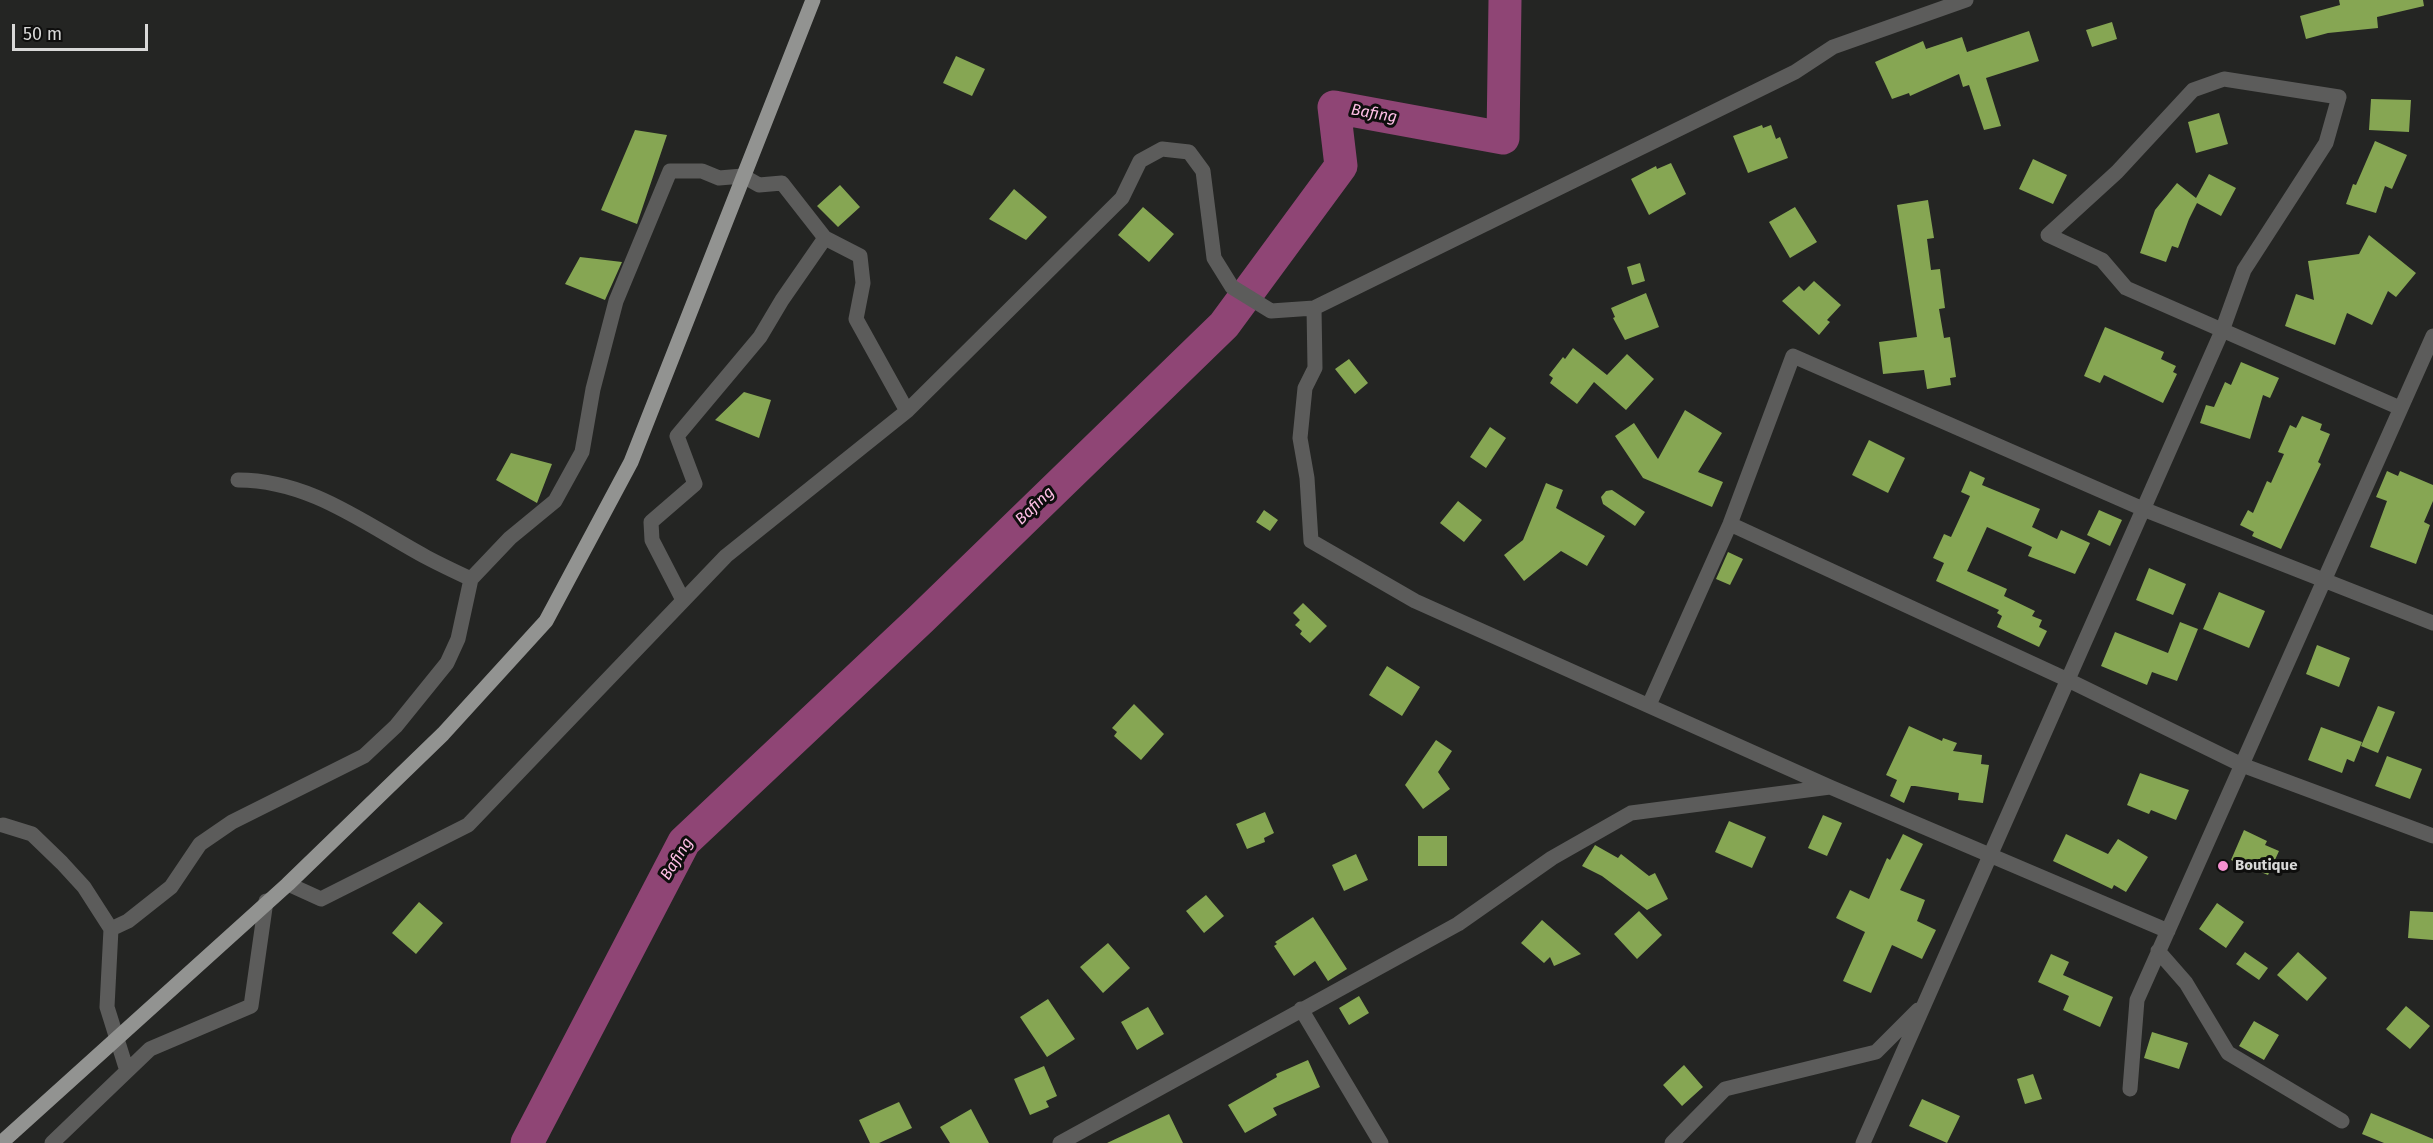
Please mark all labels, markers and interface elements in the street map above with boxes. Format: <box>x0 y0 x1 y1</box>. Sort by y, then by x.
scale bar <box>15 12 152 50</box>
text: 50 m <box>23 23 62 45</box>
water label: Bafing <box>1349 101 1399 127</box>
water label: Bafing <box>1012 483 1058 529</box>
water label: Bafing <box>657 834 697 884</box>
place label: Boutique <box>2235 857 2297 875</box>
marker: Boutique <box>2216 859 2230 873</box>

